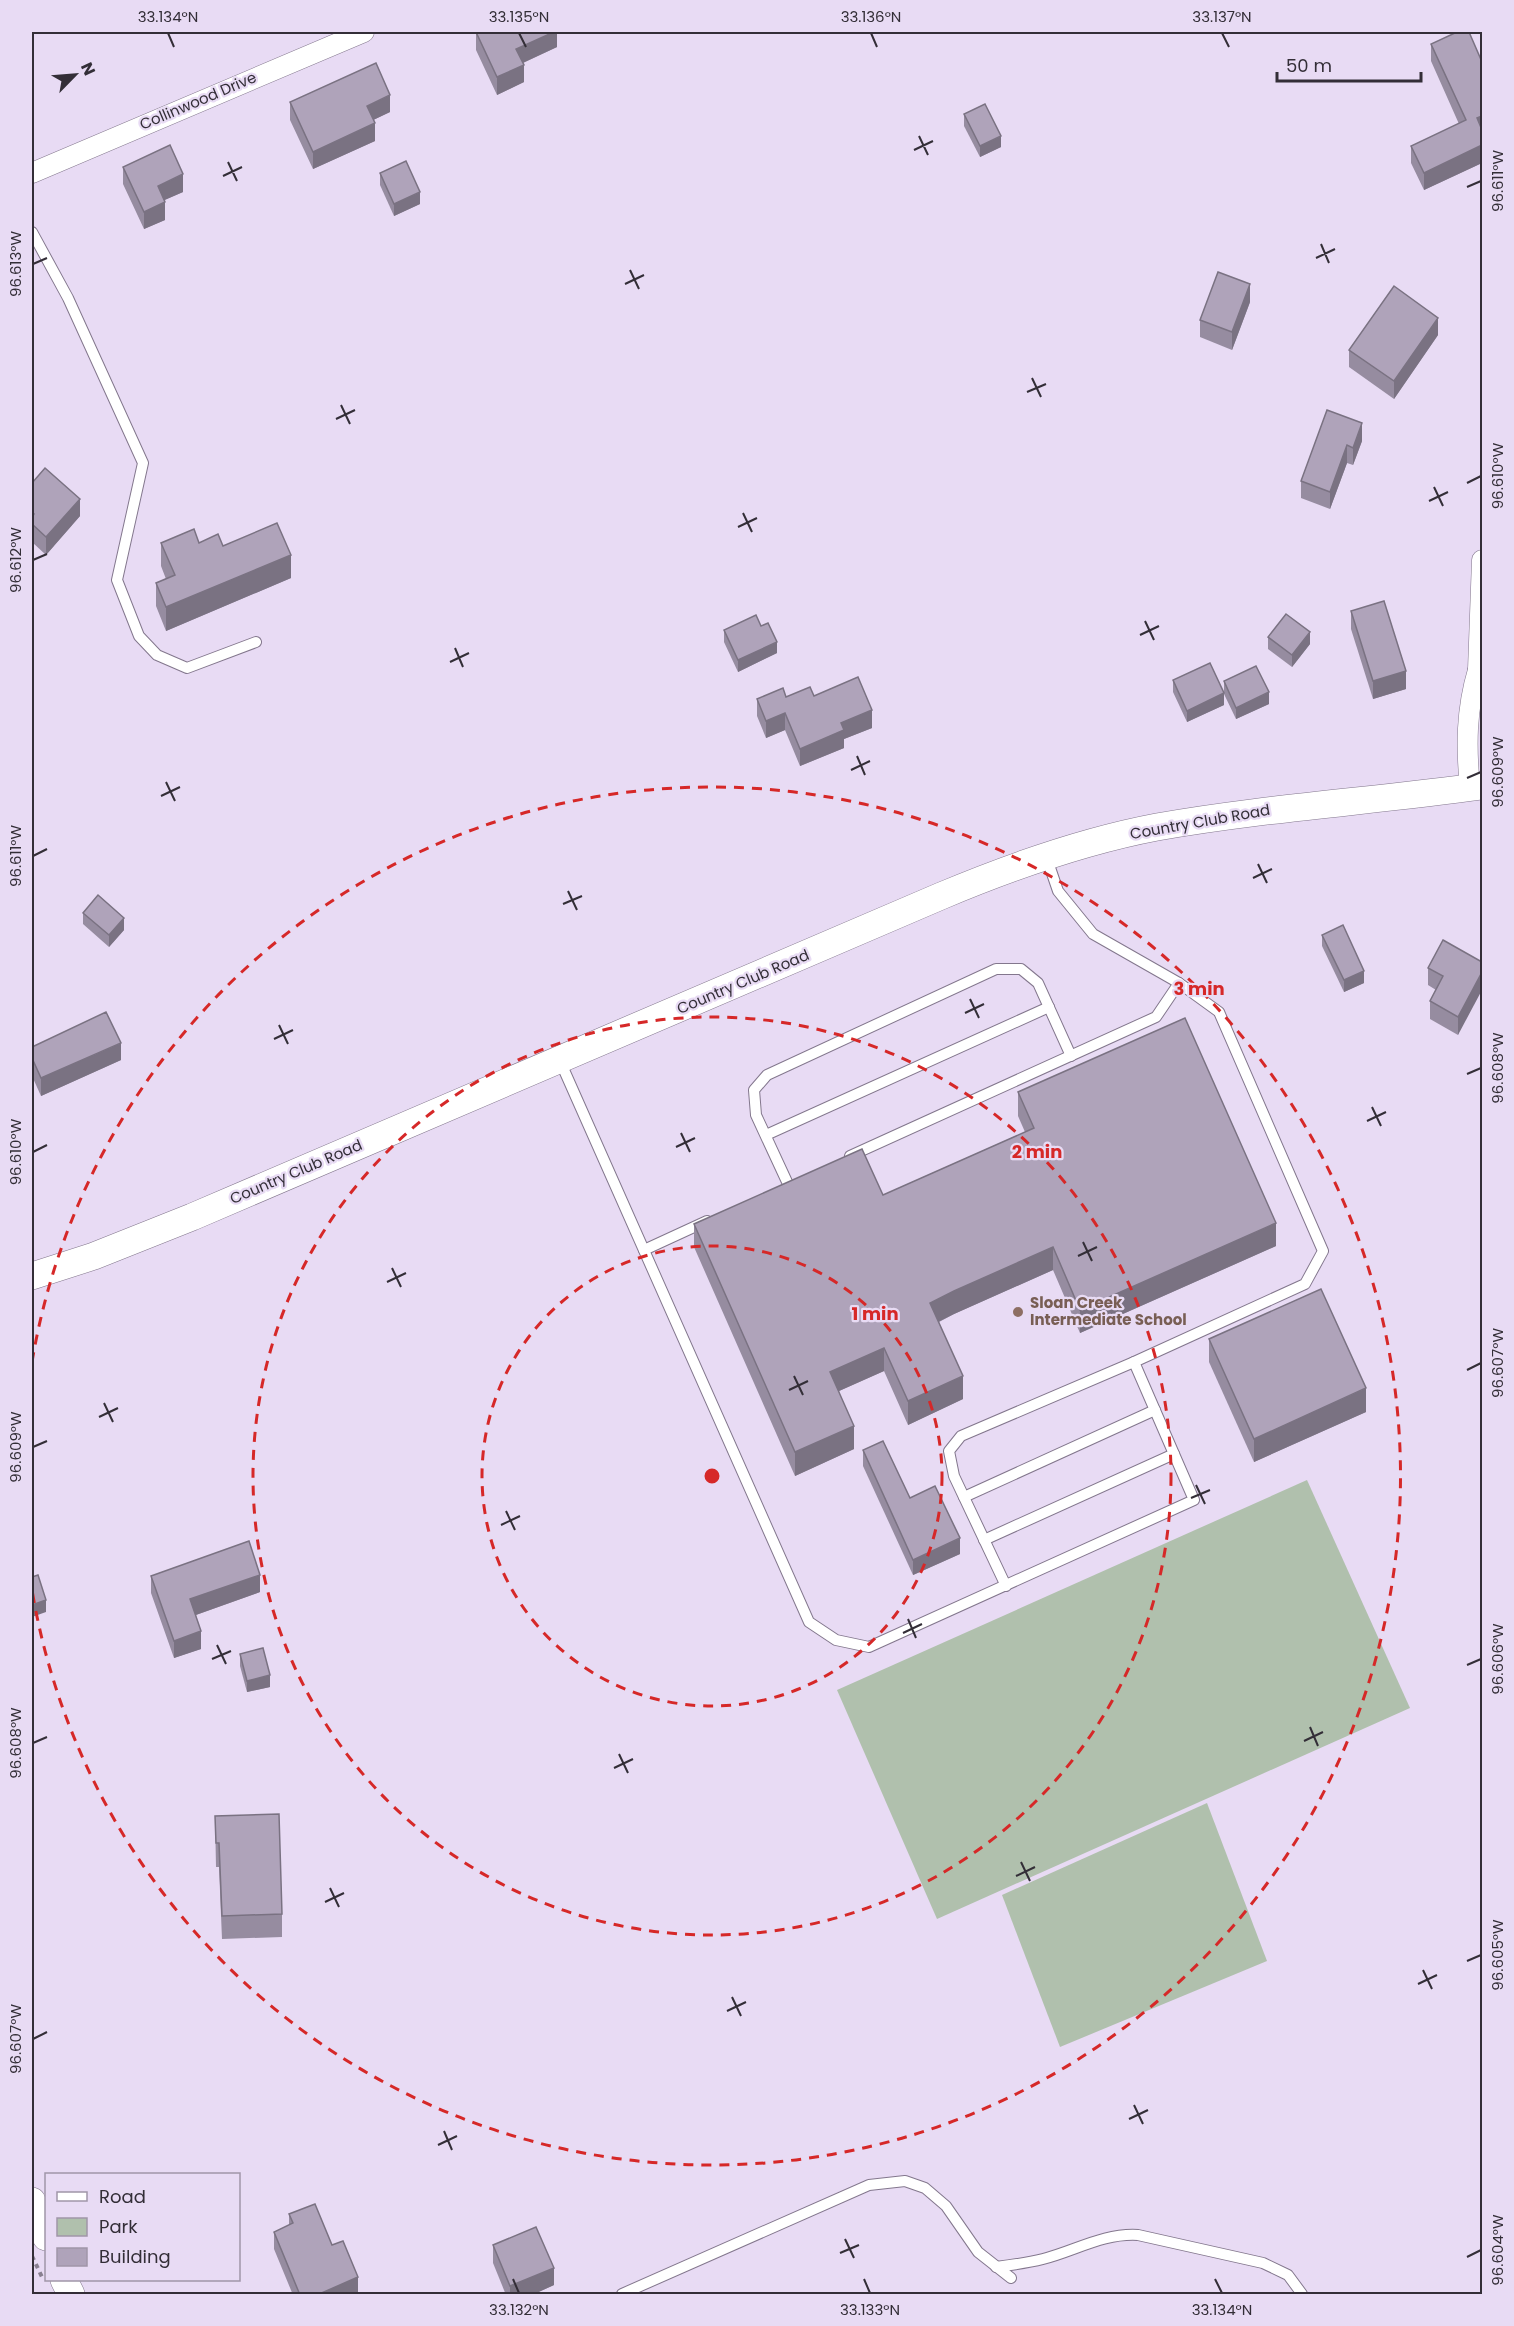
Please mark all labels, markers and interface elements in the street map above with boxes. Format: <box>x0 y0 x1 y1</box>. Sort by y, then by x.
text: 33.134°N <box>138 6 198 27</box>
text: 33.135°N <box>489 6 549 27</box>
text: 33.136°N <box>841 6 901 27</box>
text: 33.137°N <box>1192 6 1252 27</box>
north arrow <box>45 45 105 105</box>
scale bar <box>1277 45 1421 83</box>
text: 50 m <box>1286 53 1332 78</box>
text: N <box>75 59 101 79</box>
street label: Collinwood Drive <box>136 66 259 135</box>
text: 96.611°W <box>1487 150 1508 212</box>
text: 96.613°W <box>5 231 26 297</box>
text: 96.610°W <box>1487 442 1508 509</box>
text: 96.612°W <box>5 527 26 593</box>
text: 96.609°W <box>1487 736 1508 808</box>
street label: Country Club Road <box>1128 799 1272 844</box>
text: 96.611°W <box>5 825 26 887</box>
street label: Country Club Road <box>673 944 812 1019</box>
text: 3 min <box>1173 976 1225 1001</box>
text: 96.608°W <box>1487 1032 1508 1104</box>
text: 96.610°W <box>5 1118 26 1185</box>
street label: Country Club Road <box>226 1134 365 1209</box>
text: 2 min <box>1012 1139 1062 1164</box>
place label: Sloan Creek Intermediate School <box>1030 1292 1187 1330</box>
text: 1 min <box>851 1301 899 1326</box>
marker: Sloan Creek Intermediate School <box>1011 1305 1025 1319</box>
text: 96.607°W <box>1487 1328 1508 1398</box>
text: 96.609°W <box>5 1411 26 1483</box>
centre of rings <box>702 1466 722 1486</box>
text: 96.606°W <box>1487 1623 1508 1695</box>
text: 96.608°W <box>5 1707 26 1779</box>
text: 96.605°W <box>1487 1919 1508 1991</box>
text: 96.607°W <box>5 2004 26 2074</box>
legend <box>45 2173 240 2281</box>
text: Road <box>99 2184 146 2209</box>
text: Park <box>99 2214 138 2239</box>
text: 96.604°W <box>1487 2214 1508 2286</box>
text: Building <box>99 2244 171 2269</box>
text: 33.132°N <box>489 2299 549 2320</box>
text: 33.133°N <box>840 2299 900 2320</box>
text: 33.134°N <box>1192 2299 1252 2320</box>

